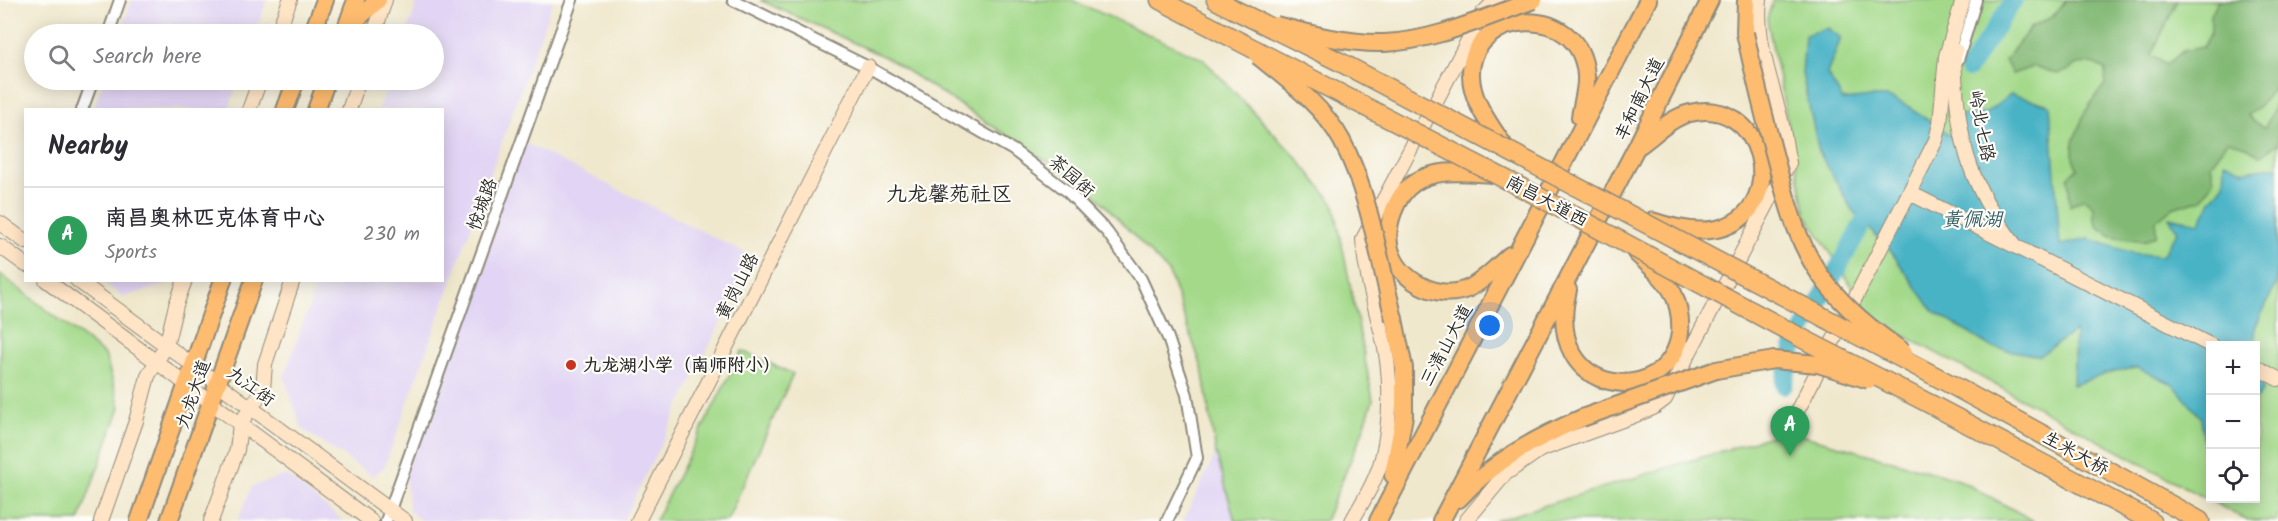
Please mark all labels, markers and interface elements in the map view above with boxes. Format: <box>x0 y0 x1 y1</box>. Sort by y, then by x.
search box <box>24 24 444 90</box>
text: Search here <box>93 40 201 75</box>
icon: search <box>45 41 78 74</box>
street label: 丰和南大道 <box>1608 53 1673 146</box>
street label: 岭北七路 <box>1959 88 2002 164</box>
text: Nearby <box>48 126 128 168</box>
street label: 茶园街 <box>1041 148 1101 206</box>
street label: 南昌大道西 <box>1500 168 1593 236</box>
street label: 悦城路 <box>461 174 506 235</box>
district label: 九龙馨苑社区 <box>886 179 1012 212</box>
text: 南昌奥林匹克体育中心 <box>105 202 325 237</box>
water label: 黄佩湖 <box>1942 205 2004 237</box>
text: A <box>61 219 74 251</box>
text: 230 m <box>363 219 420 251</box>
text: Sports <box>105 237 157 269</box>
street label: 黄岗山路 <box>709 248 768 325</box>
street label: 三清山大道 <box>1413 299 1481 392</box>
your location <box>1475 311 1504 340</box>
map controls <box>2206 341 2260 503</box>
button: + <box>2206 341 2260 395</box>
place label: 九龙湖小学（南师附小） <box>583 352 781 381</box>
street label: 九龙大道 <box>169 356 220 433</box>
marker: 九龙湖小学（南师附小） <box>564 358 578 372</box>
street label: 九江街 <box>220 360 280 415</box>
button: − <box>2206 395 2260 449</box>
pin: A <box>1770 406 1810 456</box>
street label: 生米大桥 <box>2037 424 2114 484</box>
button: locate <box>2206 449 2260 503</box>

